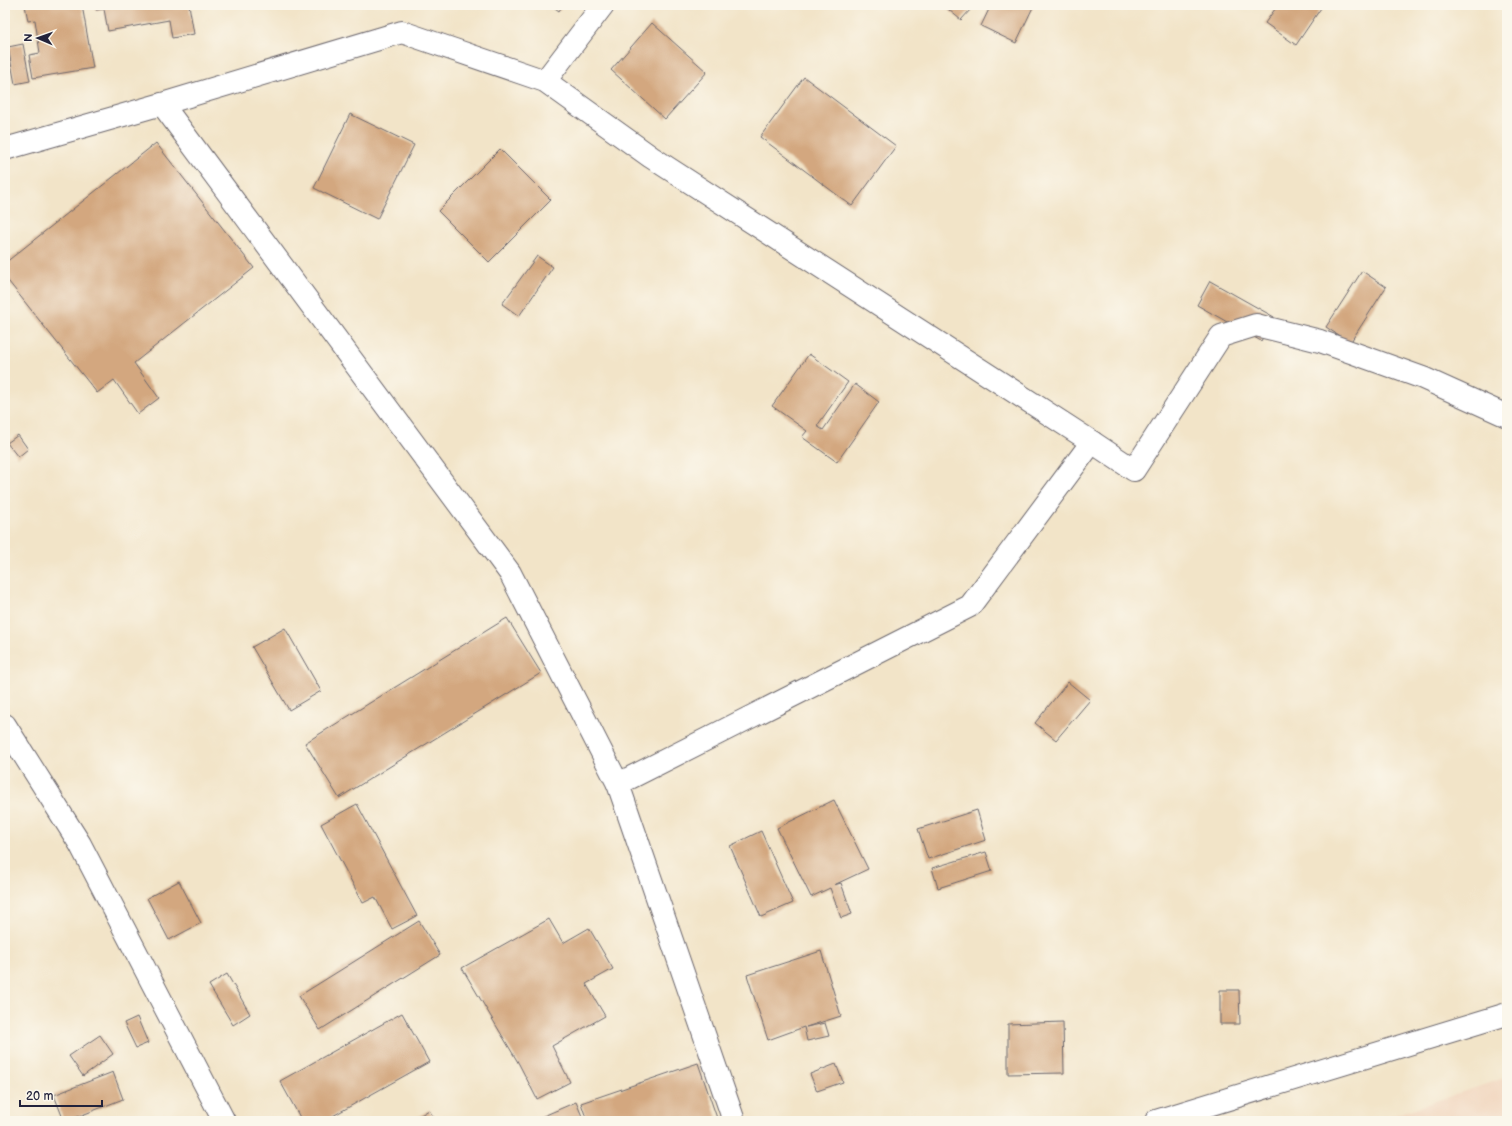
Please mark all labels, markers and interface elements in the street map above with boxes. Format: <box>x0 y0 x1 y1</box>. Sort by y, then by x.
north arrow <box>18 18 58 58</box>
text: N <box>22 33 35 42</box>
scale bar <box>20 1082 102 1108</box>
text: 20 m <box>26 1089 53 1104</box>

